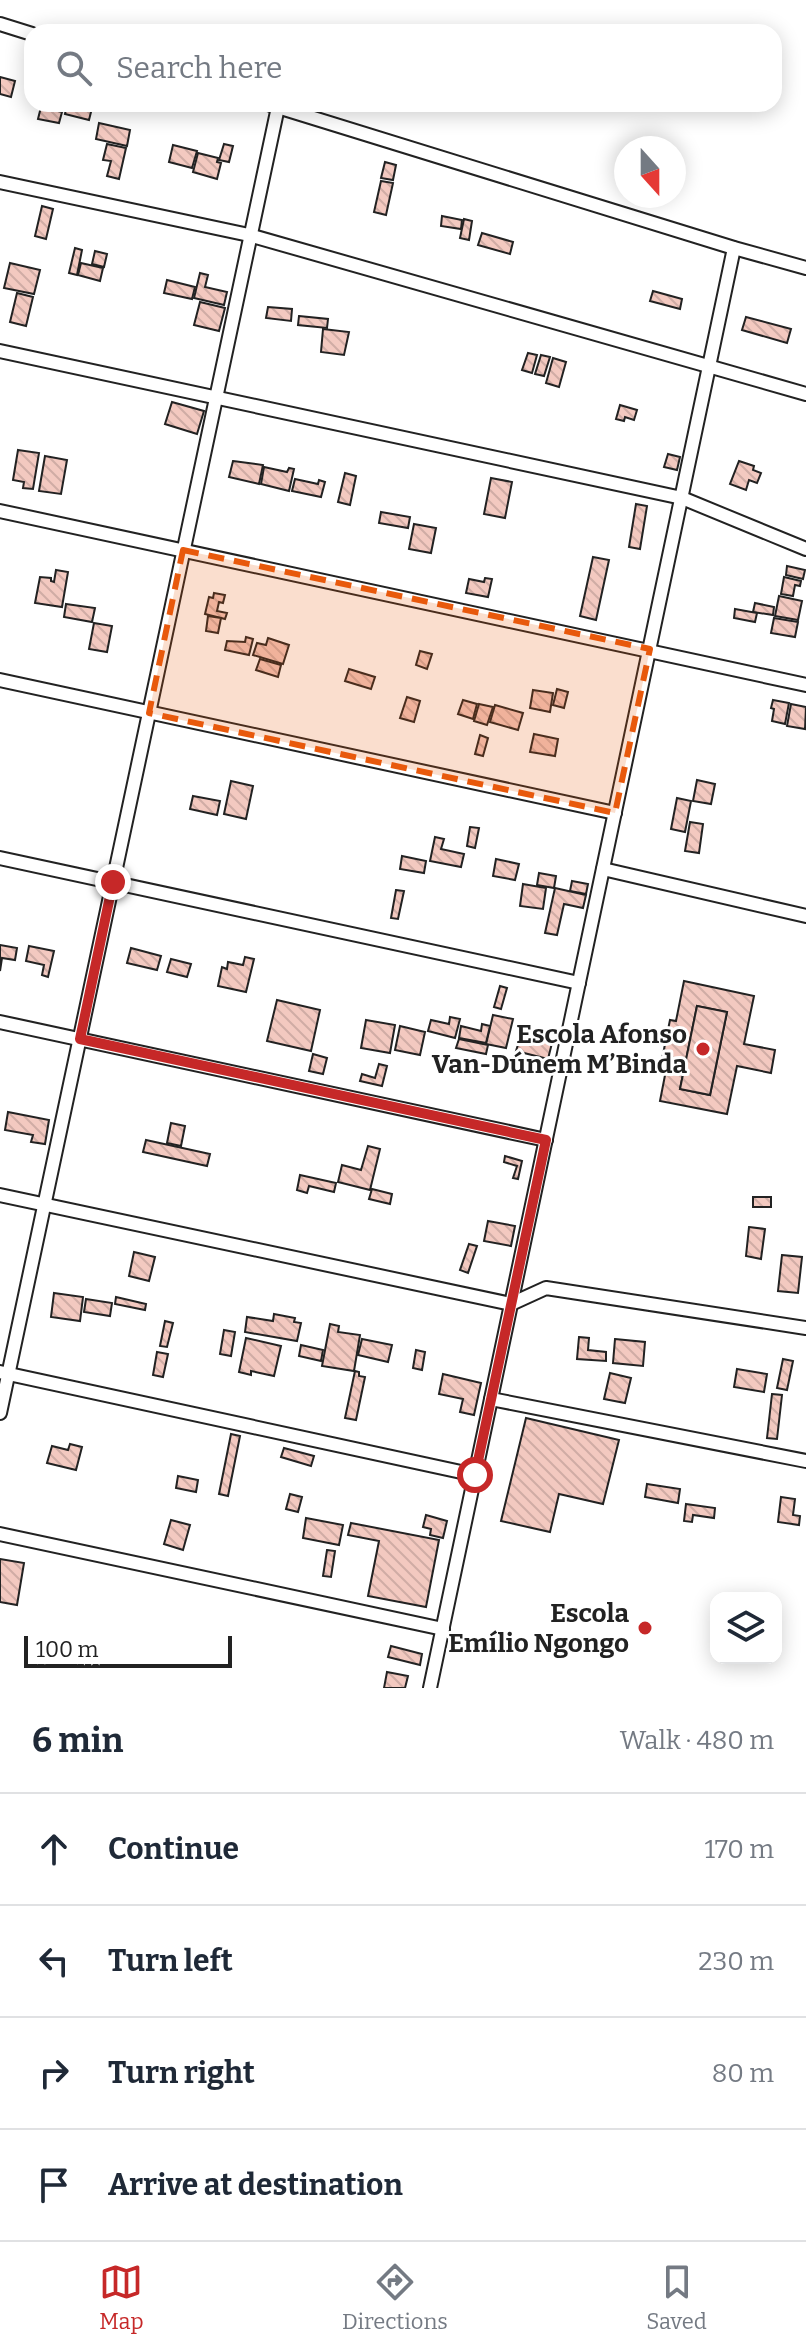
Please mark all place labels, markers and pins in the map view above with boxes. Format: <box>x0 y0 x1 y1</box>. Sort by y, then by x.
place label: Escola Afonso Van-Dúnem M’Binda <box>432 1019 687 1080</box>
marker: Escola Afonso Van-Dúnem M’Binda <box>694 1040 712 1058</box>
place label: Escola Emílio Ngongo <box>448 1598 629 1659</box>
marker: Escola Emílio Ngongo <box>636 1619 654 1637</box>

